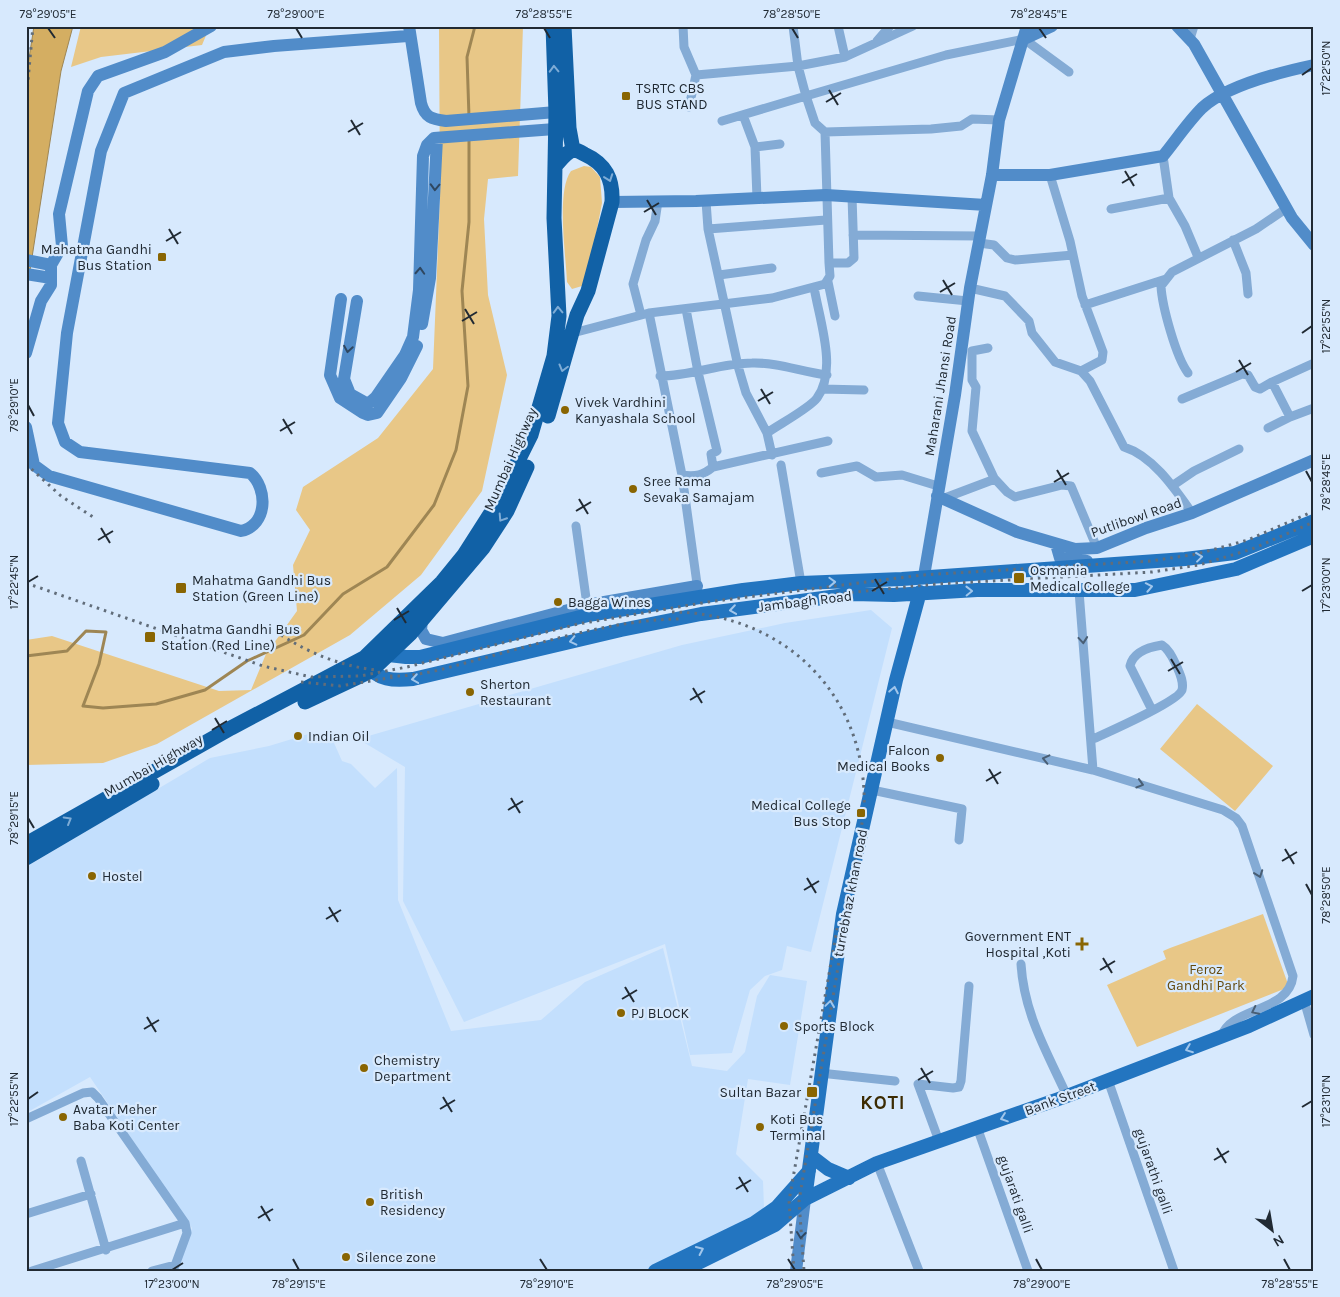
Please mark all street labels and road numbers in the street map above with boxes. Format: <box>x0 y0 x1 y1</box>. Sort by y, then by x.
street label: Maharani Jhansi Road <box>921 315 960 457</box>
street label: Mumbai Highway <box>480 405 541 513</box>
street label: Putlibowl Road <box>1088 494 1184 541</box>
street label: Jambagh Road <box>757 587 853 616</box>
street label: Mumbai Highway <box>101 730 206 801</box>
street label: turrebhaz khan road <box>830 828 871 959</box>
street label: Bank Street <box>1022 1078 1098 1119</box>
street label: gujarathi galli <box>1131 1126 1176 1217</box>
street label: gujarati galli <box>994 1153 1037 1236</box>

